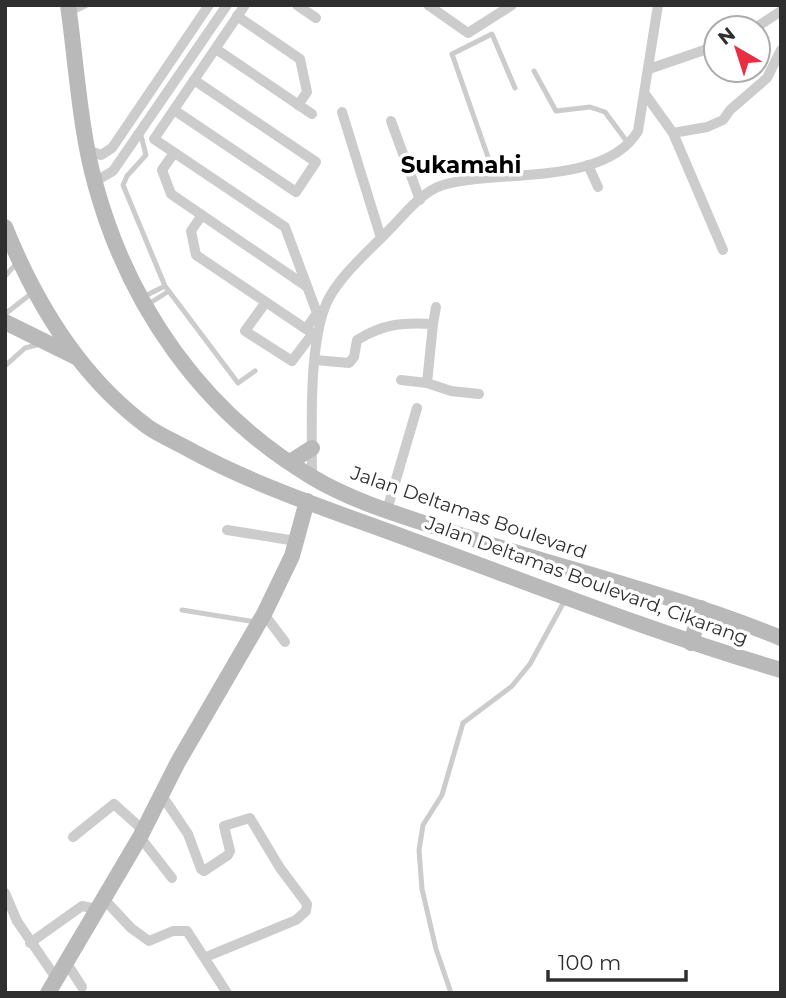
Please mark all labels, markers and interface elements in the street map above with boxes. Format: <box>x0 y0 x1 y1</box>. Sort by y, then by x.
north arrow <box>702 14 772 84</box>
text: N <box>713 22 740 50</box>
district label: Sukamahi <box>401 151 521 179</box>
street label: Jalan Deltamas Boulevard <box>347 461 590 564</box>
street label: Jalan Deltamas Boulevard, Cikarang <box>421 511 751 650</box>
scale bar <box>548 939 686 983</box>
text: 100 m <box>558 950 621 975</box>

